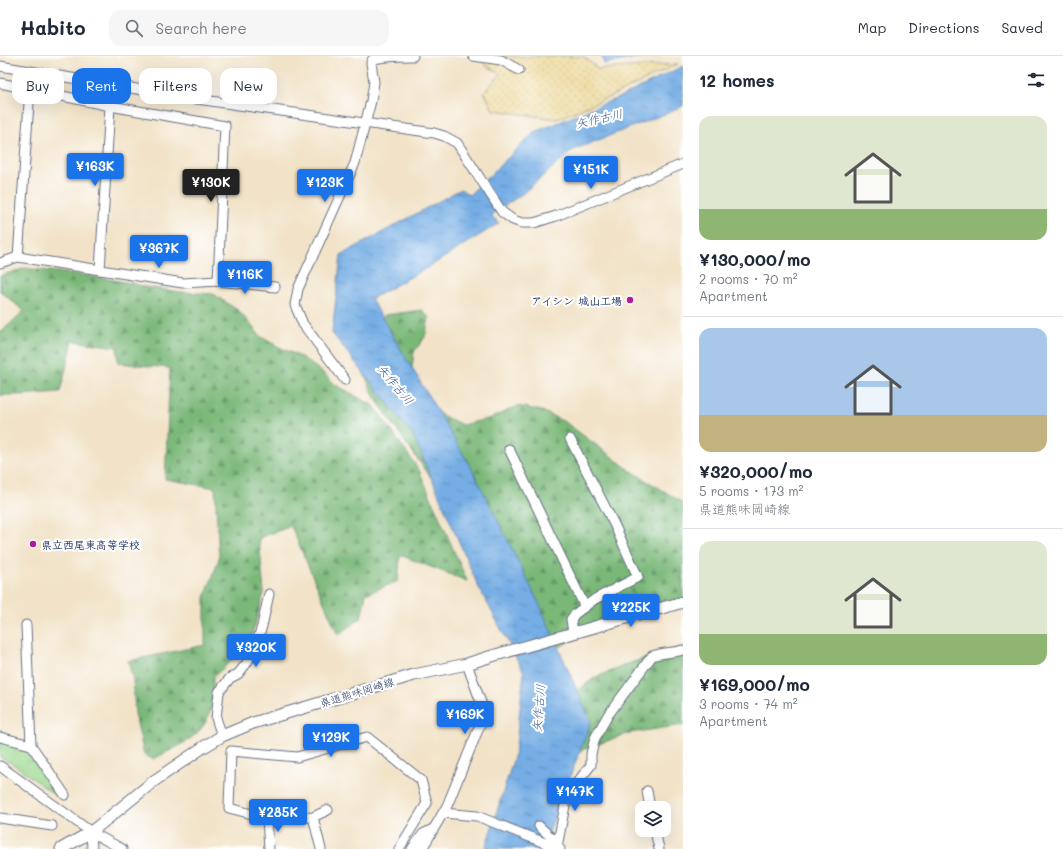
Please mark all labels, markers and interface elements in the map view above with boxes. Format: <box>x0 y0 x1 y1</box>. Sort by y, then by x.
search box <box>109 10 389 46</box>
text: Habito <box>20 15 85 40</box>
icon: search <box>123 17 145 39</box>
text: Search here <box>155 18 247 38</box>
text: Map <box>858 18 886 37</box>
text: Directions <box>908 18 979 37</box>
text: Saved <box>1001 18 1043 37</box>
chip: Buy <box>12 68 64 104</box>
chip: Rent <box>72 68 131 104</box>
chip: Filters <box>139 68 212 104</box>
chip: New <box>220 68 277 104</box>
text: 12 homes <box>699 69 775 91</box>
icon: filters <box>1025 69 1047 91</box>
water label: 矢作古川 <box>574 105 624 131</box>
icon: home <box>837 142 909 214</box>
pin: ¥163K <box>67 153 123 187</box>
pin: ¥151K <box>563 156 619 190</box>
text: ¥163K <box>76 157 114 174</box>
text: ¥151K <box>573 160 609 177</box>
pin: ¥130K <box>183 169 239 203</box>
pin: ¥123K <box>297 169 353 203</box>
text: ¥130K <box>192 173 231 190</box>
text: ¥123K <box>306 173 344 190</box>
pin: ¥367K <box>131 235 187 269</box>
text: ¥367K <box>139 239 179 256</box>
text: ¥130,000/mo <box>699 248 811 270</box>
pin: ¥116K <box>217 261 273 295</box>
text: ¥116K <box>227 265 263 282</box>
text: 2 rooms · 70 m² <box>699 270 798 287</box>
text: Apartment <box>699 287 768 304</box>
place label: アイシン 城山工場 <box>531 293 622 308</box>
marker: アイシン 城山工場 <box>625 295 635 305</box>
icon: home <box>837 354 909 426</box>
water label: 矢作古川 <box>374 360 418 408</box>
text: ¥320,000/mo <box>699 460 813 482</box>
text: 5 rooms · 173 m² <box>699 482 803 499</box>
text: 県道熊味岡崎線 <box>699 500 790 517</box>
place label: 県立西尾東高等学校 <box>41 537 140 552</box>
marker: 県立西尾東高等学校 <box>28 539 38 549</box>
icon: home <box>837 567 909 639</box>
pin: ¥225K <box>603 594 659 628</box>
text: ¥225K <box>611 598 651 615</box>
pin: ¥320K <box>228 634 284 668</box>
text: ¥320K <box>236 638 276 655</box>
text: ¥169,000/mo <box>699 673 810 695</box>
street label: 県道熊味岡崎線 <box>318 674 396 710</box>
water label: 矢作古川 <box>528 683 548 733</box>
text: 3 rooms · 74 m² <box>699 695 798 712</box>
pin: ¥169K <box>437 701 493 735</box>
text: ¥169K <box>446 705 484 722</box>
text: Apartment <box>699 712 768 729</box>
pin: ¥129K <box>303 724 359 758</box>
text: ¥129K <box>312 728 350 745</box>
pin: ¥147K <box>547 778 603 812</box>
text: ¥147K <box>556 782 594 799</box>
pin: ¥285K <box>250 799 306 833</box>
map controls <box>635 801 671 837</box>
button: layers <box>635 801 671 837</box>
text: ¥285K <box>258 803 298 820</box>

